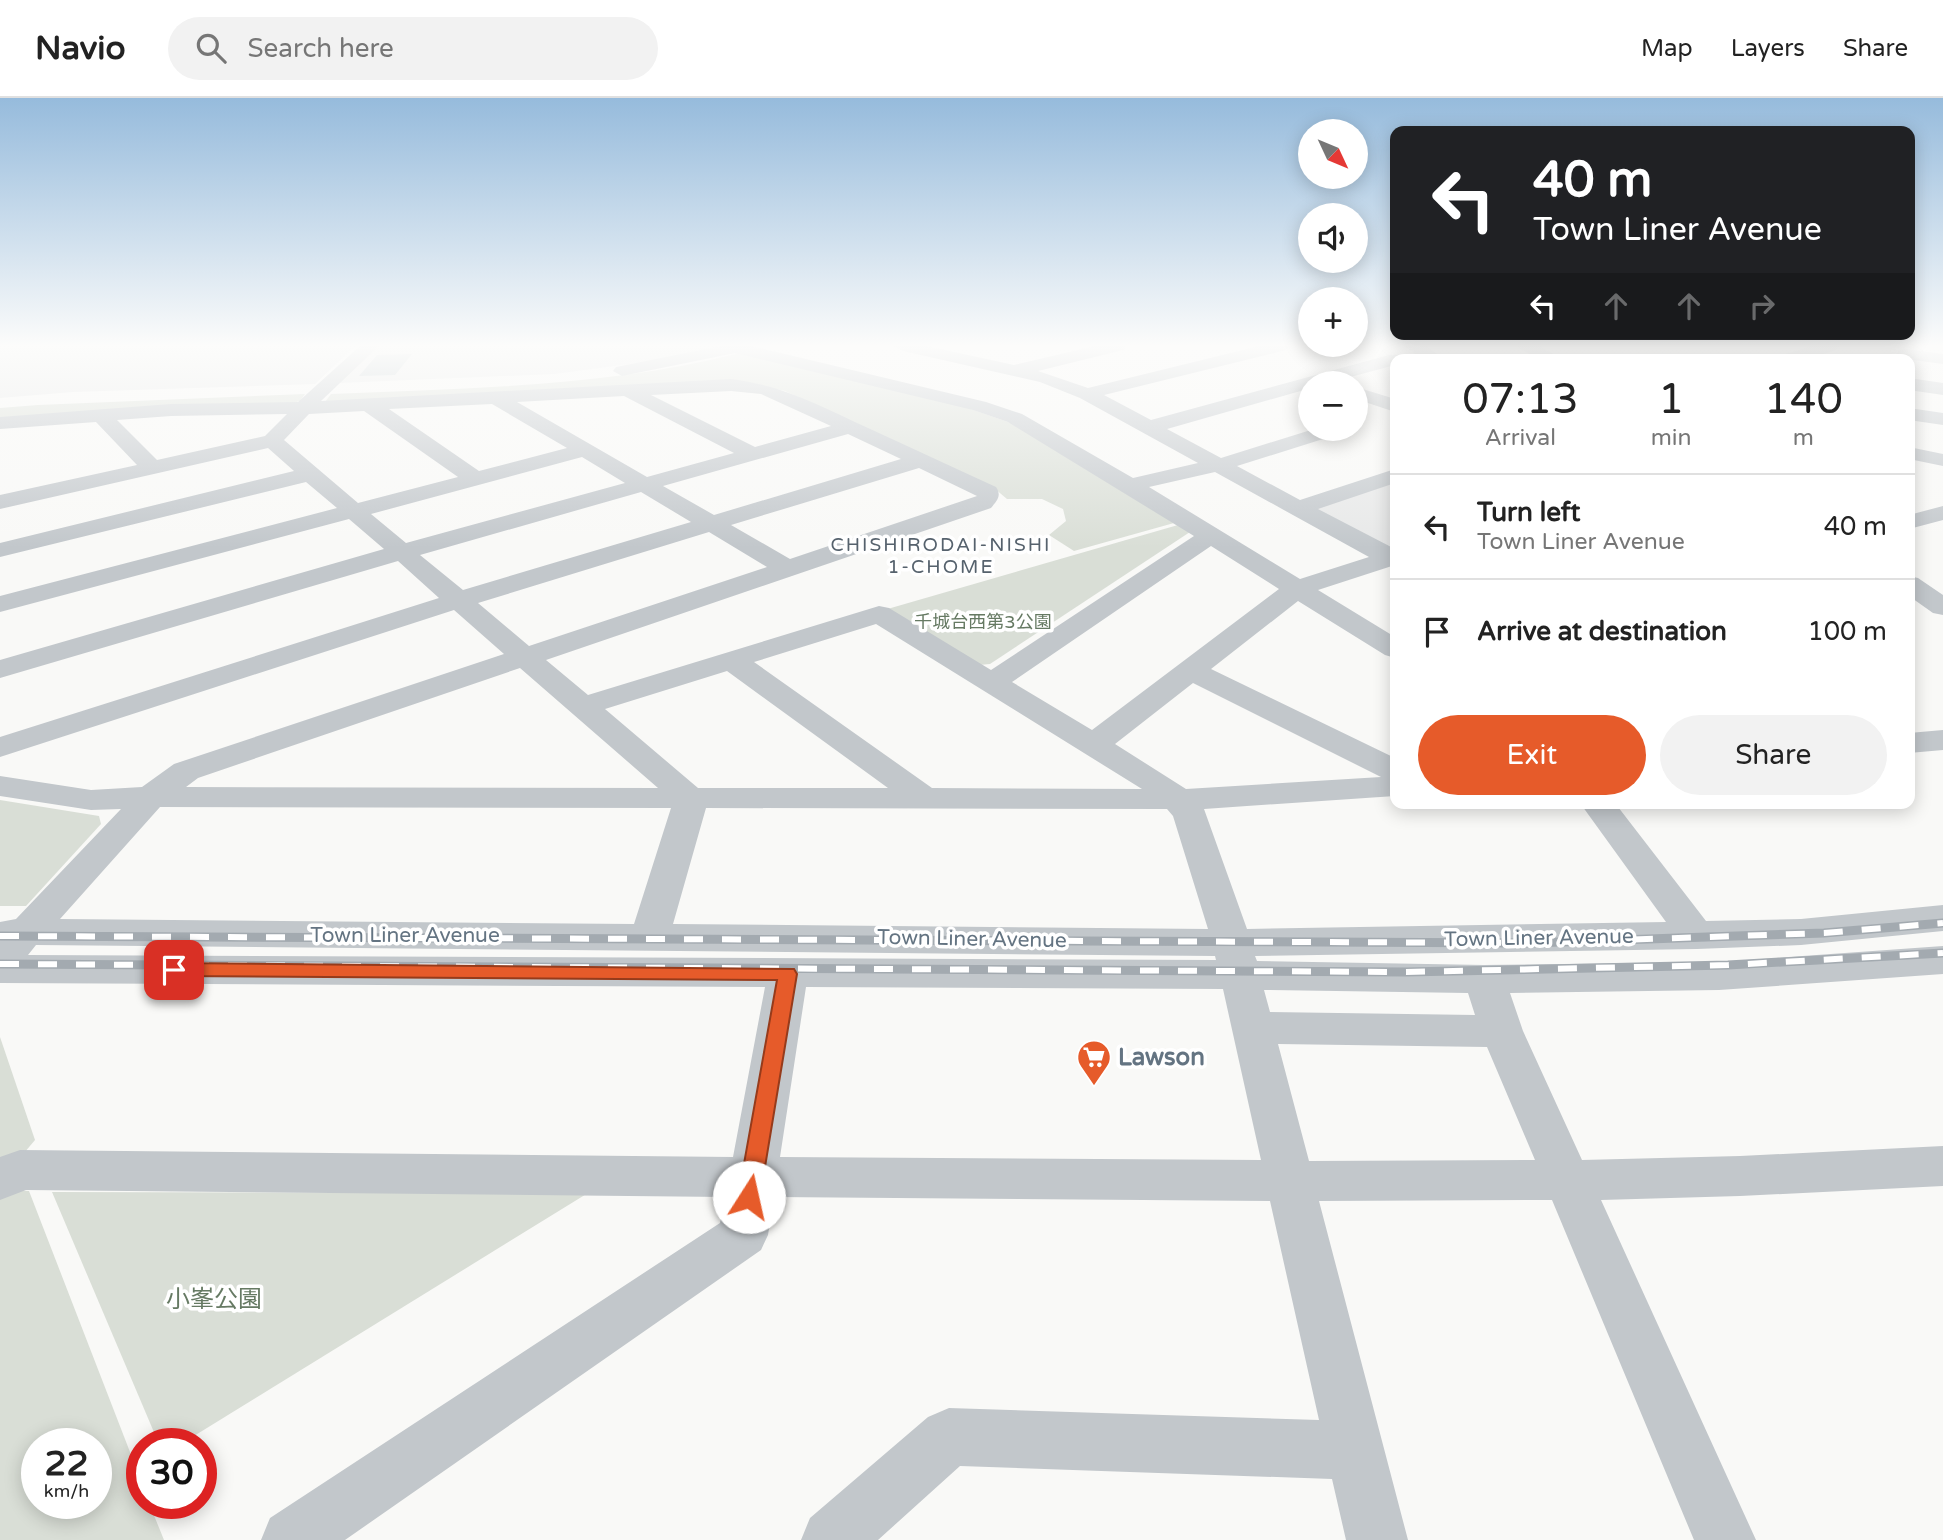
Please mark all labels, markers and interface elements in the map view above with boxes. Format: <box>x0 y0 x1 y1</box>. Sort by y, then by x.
search box <box>168 17 658 80</box>
text: Navio <box>35 29 126 68</box>
icon: search <box>192 29 230 67</box>
text: Search here <box>248 33 394 64</box>
text: Map <box>1641 34 1693 63</box>
text: Layers <box>1731 34 1805 63</box>
text: Share <box>1843 34 1908 63</box>
north arrow <box>1298 119 1368 189</box>
map controls <box>1298 119 1368 441</box>
text: 40 m <box>1533 151 1652 210</box>
icon: left <box>1418 154 1509 245</box>
button: sound <box>1298 203 1368 273</box>
text: Town Liner Avenue <box>1533 211 1822 249</box>
button: + <box>1298 287 1368 357</box>
icon: left <box>1524 287 1562 325</box>
icon: ahead <box>1597 287 1635 325</box>
icon: ahead <box>1670 287 1708 325</box>
icon: right <box>1743 287 1781 325</box>
button: − <box>1298 371 1368 441</box>
text: 07:13 <box>1462 374 1579 425</box>
text: 1 <box>1658 374 1684 425</box>
text: 140 <box>1764 374 1843 425</box>
text: Arrival <box>1485 424 1556 452</box>
text: min <box>1651 424 1692 452</box>
text: m <box>1793 424 1814 452</box>
text: Turn left <box>1477 497 1580 528</box>
icon: left <box>1418 508 1456 546</box>
text: 40 m <box>1824 511 1887 542</box>
text: Town Liner Avenue <box>1477 528 1685 556</box>
district label: CHISHIRODAI-NISHI 1-CHOME <box>831 534 1051 578</box>
park label: 千城台西第3公園 <box>914 611 1052 633</box>
icon: arrive <box>1418 613 1456 651</box>
text: Arrive at destination <box>1477 616 1727 647</box>
text: 100 m <box>1807 616 1887 647</box>
button: Exit <box>1418 715 1646 795</box>
button: Share <box>1660 715 1887 795</box>
street label: Town Liner Avenue <box>310 923 500 948</box>
street label: Town Liner Avenue <box>1444 924 1634 952</box>
street label: Town Liner Avenue <box>877 925 1067 953</box>
pin <box>144 940 204 1000</box>
icon: arrive <box>155 951 193 989</box>
supermarket icon: Lawson <box>1075 1038 1113 1087</box>
place label: Lawson <box>1118 1043 1205 1072</box>
position arrow <box>712 1160 786 1234</box>
park label: 小峯公園 <box>166 1285 262 1314</box>
speed limit sign: 30 <box>126 1428 217 1519</box>
text: 22 <box>45 1443 88 1485</box>
text: km/h <box>44 1480 89 1502</box>

